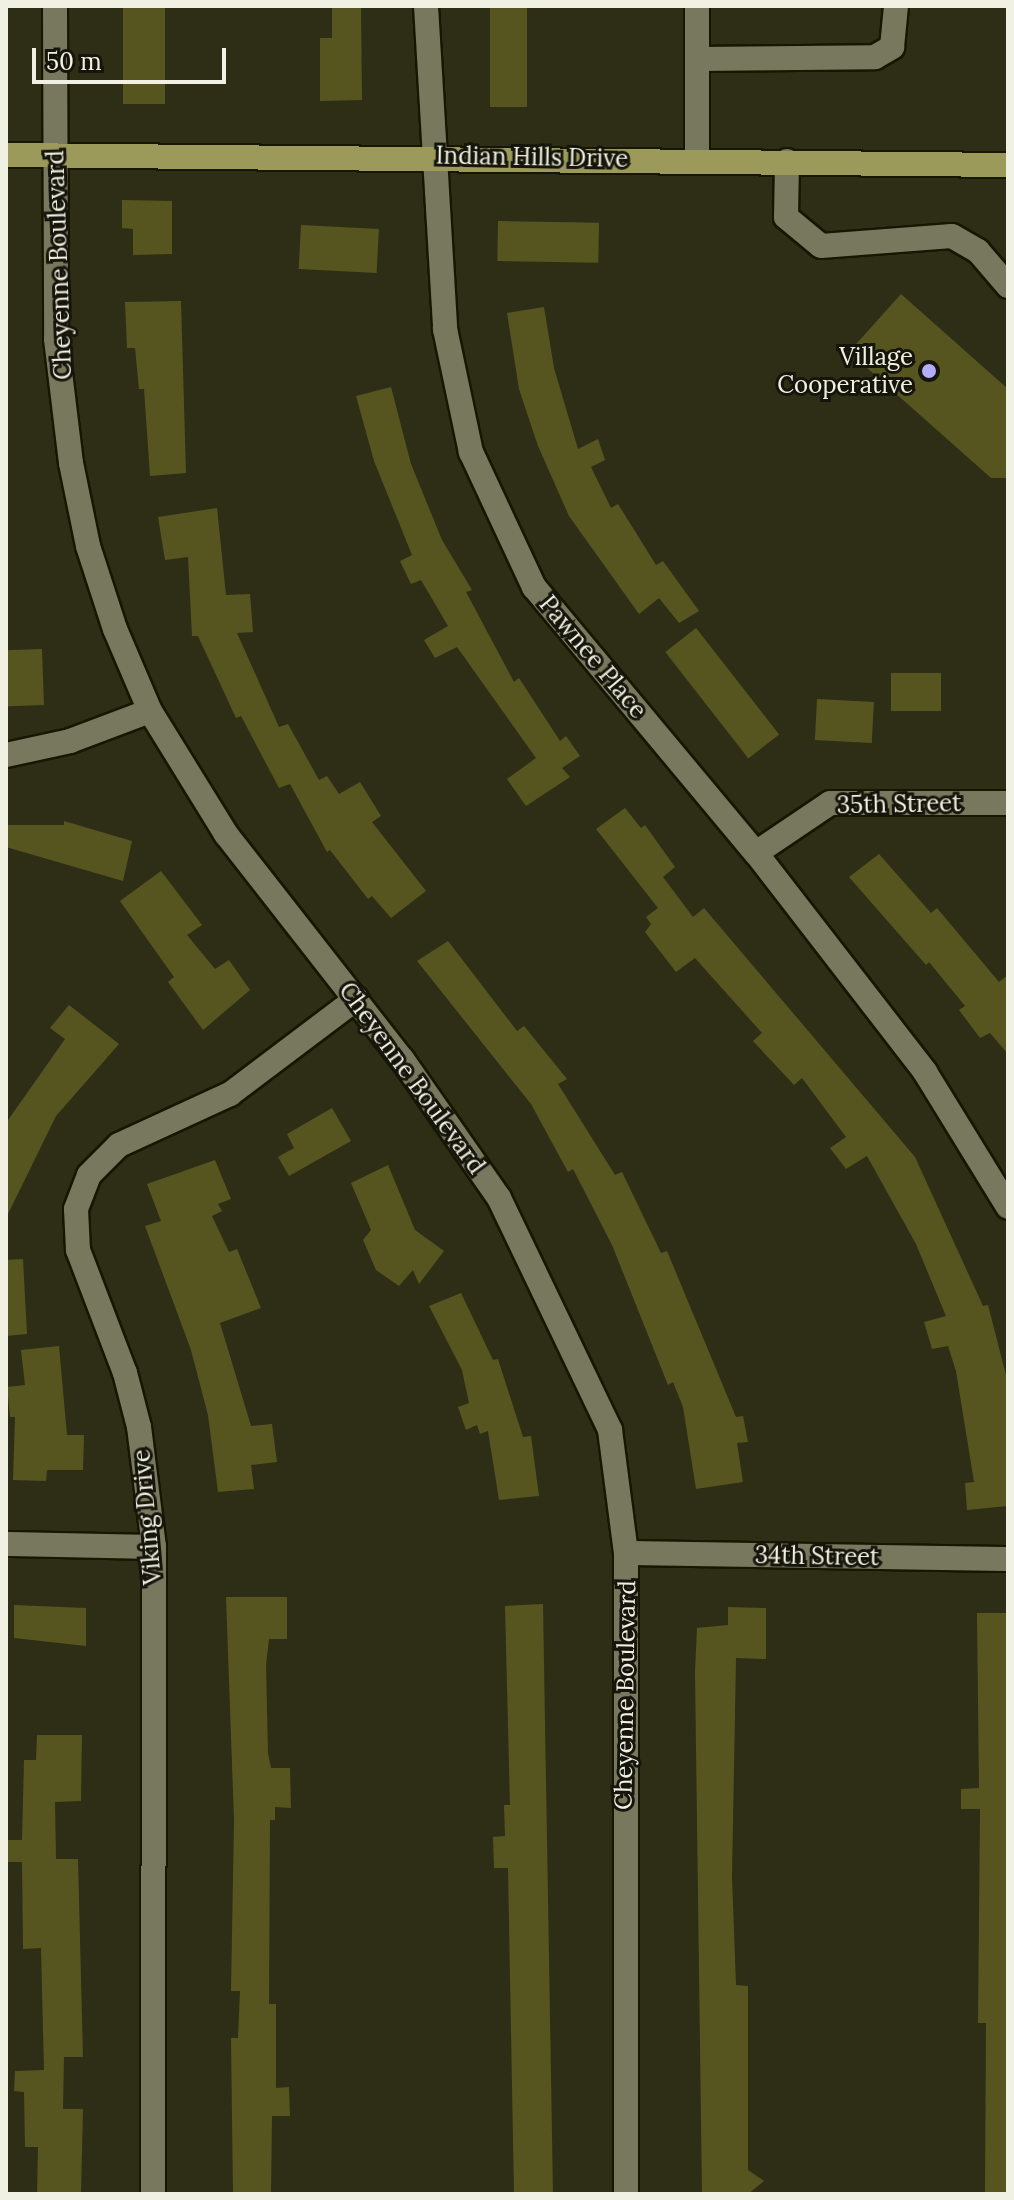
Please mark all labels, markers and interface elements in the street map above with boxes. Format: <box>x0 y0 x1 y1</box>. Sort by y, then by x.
scale bar <box>36 32 230 82</box>
text: 50 m <box>46 46 102 77</box>
street label: Indian Hills Drive <box>435 141 629 173</box>
street label: Cheyenne Boulevard <box>41 150 77 380</box>
place label: Village Cooperative <box>777 343 913 399</box>
marker: Village Cooperative <box>920 362 938 380</box>
street label: Pawnee Place <box>533 590 653 724</box>
street label: 35th Street <box>837 789 961 819</box>
street label: Cheyenne Boulevard <box>333 977 491 1179</box>
street label: Viking Drive <box>127 1448 167 1586</box>
street label: 34th Street <box>755 1541 879 1571</box>
street label: Cheyenne Boulevard <box>609 1580 641 1810</box>

